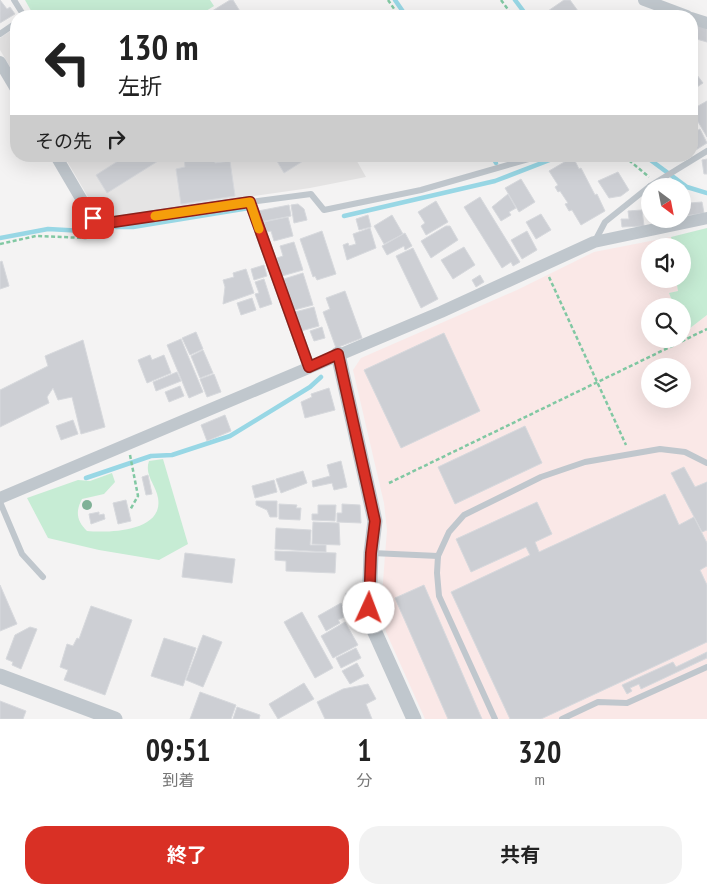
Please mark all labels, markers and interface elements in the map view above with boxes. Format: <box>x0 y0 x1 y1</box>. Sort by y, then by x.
text: 130 m <box>118 24 199 70</box>
icon: left <box>35 30 100 95</box>
text: 左折 <box>118 72 162 100</box>
icon: right <box>102 125 130 153</box>
text: その先 <box>35 129 92 153</box>
north arrow <box>641 178 691 228</box>
map controls <box>641 178 691 408</box>
pin <box>72 197 114 239</box>
icon: arrive <box>79 204 107 232</box>
button: sound <box>641 238 691 288</box>
button: search <box>641 298 691 348</box>
button: layers <box>641 358 691 408</box>
position arrow <box>342 581 394 633</box>
text: 09:51 <box>146 730 211 769</box>
text: 1 <box>357 730 372 769</box>
text: 320 <box>518 732 561 771</box>
text: m <box>535 769 545 789</box>
text: 到着 <box>162 770 194 790</box>
text: 分 <box>356 770 372 790</box>
button: 終了 <box>25 826 349 884</box>
button: 共有 <box>359 826 682 884</box>

